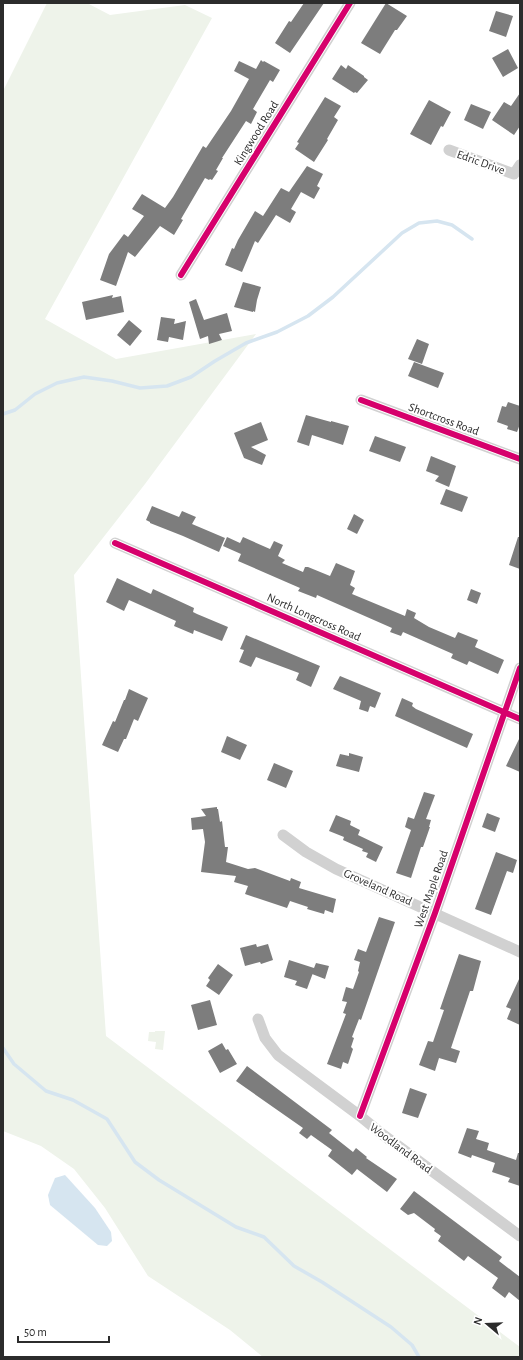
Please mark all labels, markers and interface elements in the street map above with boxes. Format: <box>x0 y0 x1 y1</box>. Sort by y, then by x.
street label: Kingwood Road <box>231 99 281 167</box>
street label: Edric Drive <box>455 148 507 176</box>
street label: Shortcross Road <box>407 401 481 437</box>
street label: North Longcross Road <box>265 591 363 643</box>
street label: West Maple Road <box>412 849 450 929</box>
street label: Groveland Road <box>342 867 414 907</box>
street label: Woodland Road <box>368 1121 434 1175</box>
north arrow <box>467 1304 507 1344</box>
text: N <box>472 1315 484 1326</box>
scale bar <box>18 1318 109 1344</box>
text: 50 m <box>24 1326 47 1338</box>

